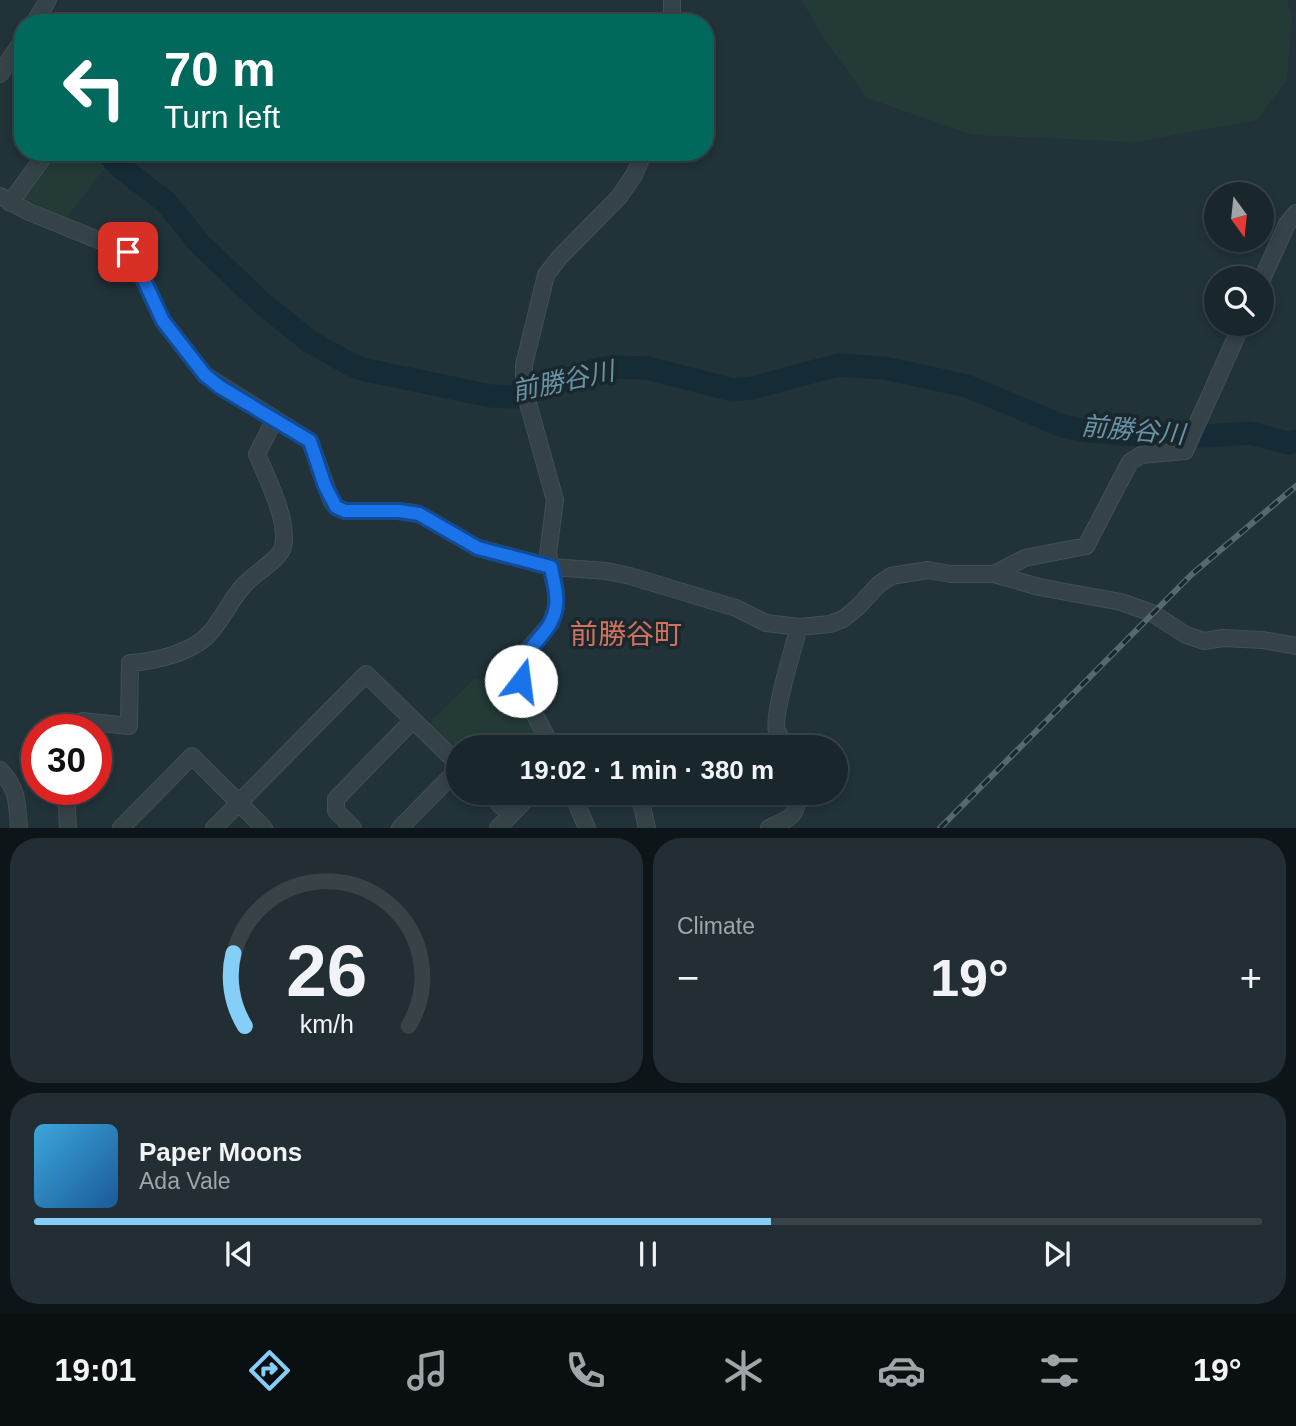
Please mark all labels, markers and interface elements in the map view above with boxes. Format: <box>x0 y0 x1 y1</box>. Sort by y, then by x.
icon: left <box>49 42 140 133</box>
text: 70 m <box>164 42 276 96</box>
text: Turn left <box>164 99 280 135</box>
north arrow <box>1204 182 1274 252</box>
map controls <box>1204 182 1274 336</box>
pin <box>98 222 158 282</box>
icon: arrive <box>109 233 147 271</box>
button: search <box>1204 266 1274 336</box>
water label: 前勝谷川 <box>509 355 620 406</box>
water label: 前勝谷川 <box>1080 411 1189 450</box>
district label: 前勝谷町 <box>570 619 682 650</box>
position arrow <box>484 644 558 718</box>
speed limit sign: 30 <box>21 714 112 805</box>
text: 19:02 · 1 min · 380 m <box>520 755 774 785</box>
text: Climate <box>677 913 755 939</box>
text: 26 <box>286 931 367 1012</box>
text: 19° <box>930 949 1009 1007</box>
text: − <box>677 957 699 999</box>
text: + <box>1240 957 1262 999</box>
text: km/h <box>299 1010 354 1038</box>
text: Paper Moons <box>139 1137 302 1167</box>
text: Ada Vale <box>139 1168 231 1194</box>
icon: previous <box>220 1235 258 1273</box>
icon: pause <box>629 1235 667 1273</box>
icon: next <box>1038 1235 1076 1273</box>
icon: directions <box>245 1346 294 1395</box>
icon: music <box>403 1346 452 1395</box>
icon: phone <box>561 1346 610 1395</box>
icon: climate <box>719 1346 768 1395</box>
icon: car <box>877 1346 926 1395</box>
icon: filters <box>1035 1346 1084 1395</box>
text: 19:01 <box>54 1352 136 1388</box>
text: 19° <box>1193 1352 1242 1388</box>

